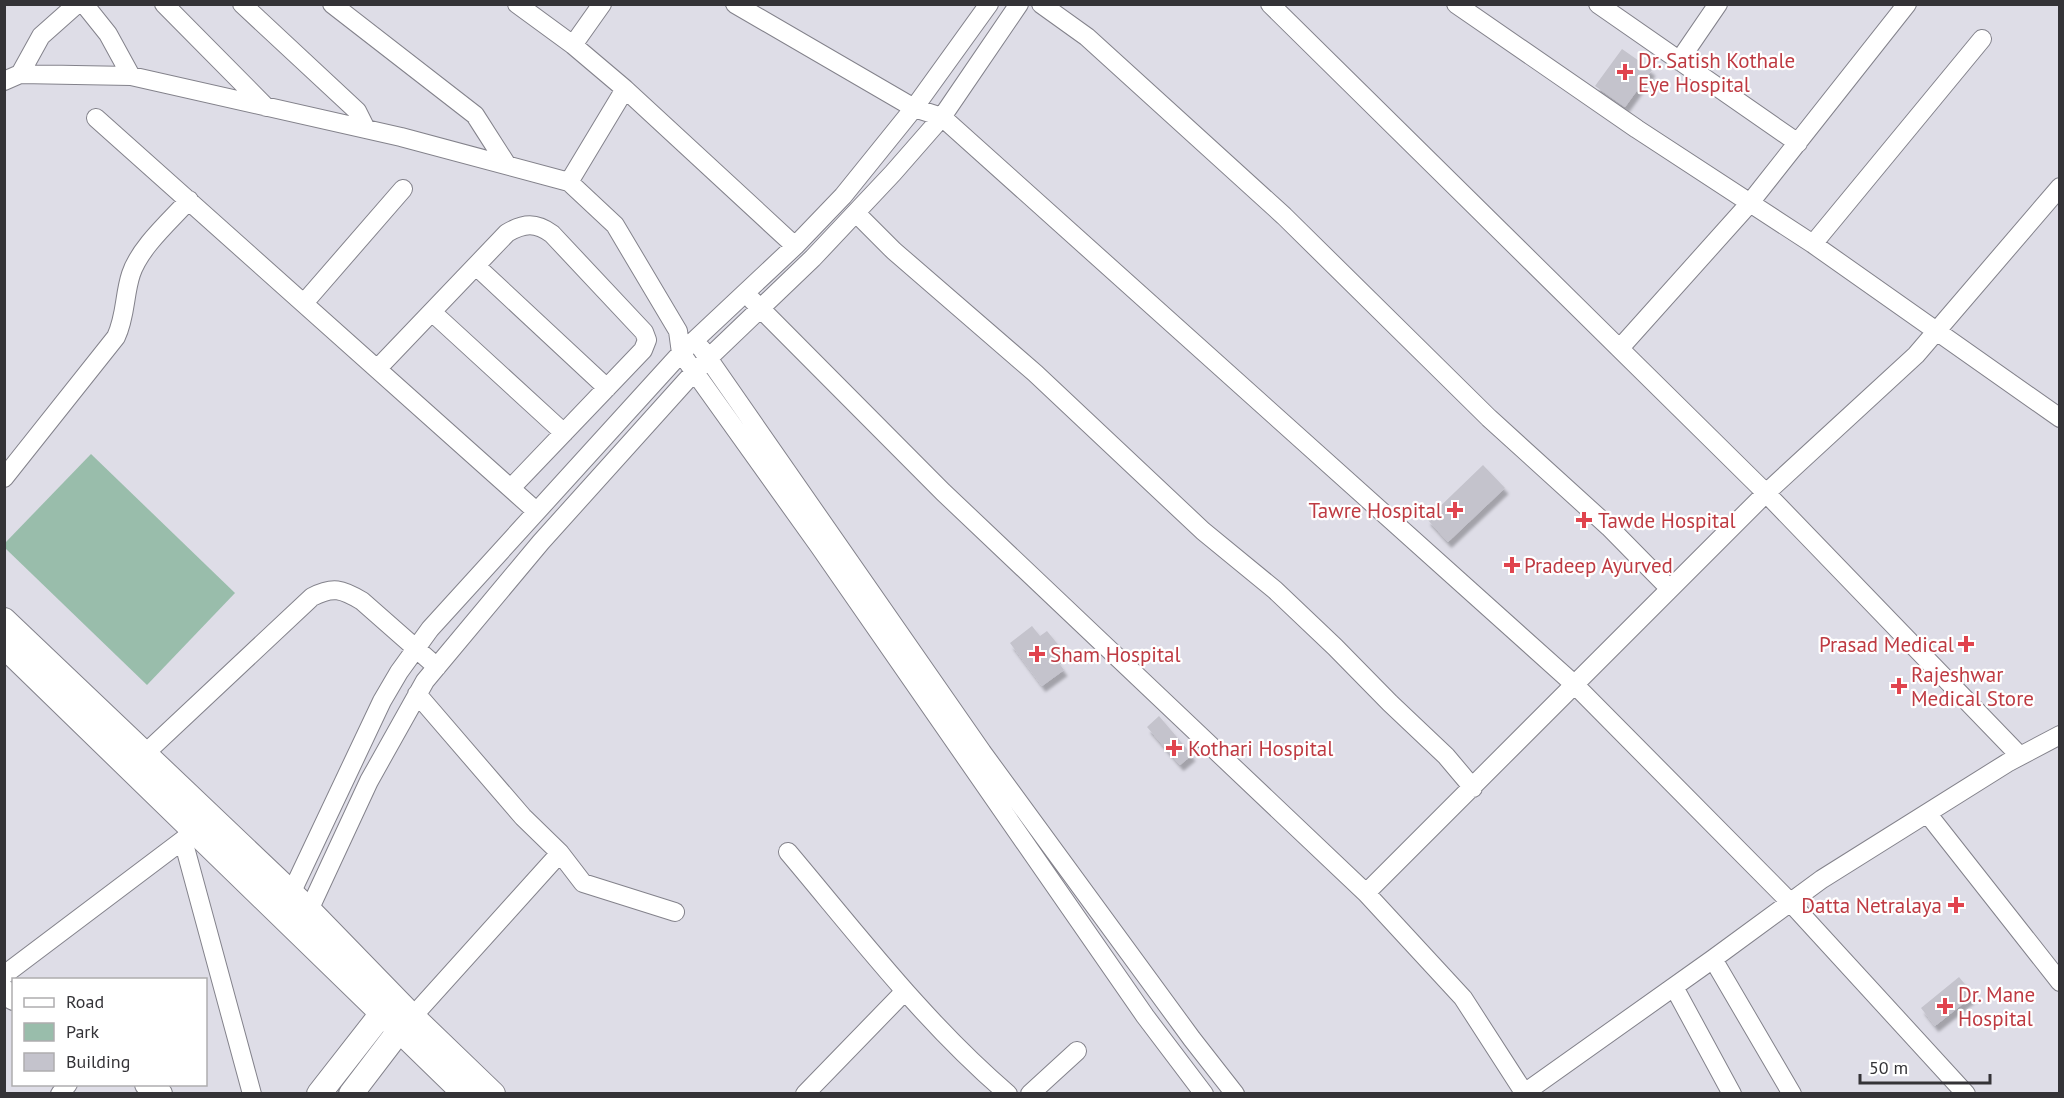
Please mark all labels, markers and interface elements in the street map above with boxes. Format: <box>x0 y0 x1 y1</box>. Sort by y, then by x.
place label: Dr. Satish Kothale Eye Hospital <box>1638 47 1795 98</box>
marker: Dr. Satish Kothale Eye Hospital <box>1616 63 1634 81</box>
place label: Tawre Hospital <box>1308 497 1442 524</box>
marker: Tawre Hospital <box>1446 501 1464 519</box>
place label: Tawde Hospital <box>1598 507 1736 534</box>
marker: Tawde Hospital <box>1575 511 1593 529</box>
place label: Pradeep Ayurved <box>1524 552 1673 579</box>
marker: Pradeep Ayurved <box>1505 558 1519 572</box>
place label: Prasad Medical <box>1819 631 1954 658</box>
marker: Prasad Medical <box>1959 637 1973 651</box>
place label: Sham Hospital <box>1050 641 1181 668</box>
marker: Sham Hospital <box>1028 645 1046 663</box>
place label: Rajeshwar Medical Store <box>1911 661 2034 712</box>
marker: Rajeshwar Medical Store <box>1892 679 1906 693</box>
place label: Kothari Hospital <box>1188 735 1333 762</box>
marker: Kothari Hospital <box>1165 739 1183 757</box>
place label: Datta Netralaya <box>1801 892 1942 919</box>
marker: Datta Netralaya <box>1947 896 1965 914</box>
legend <box>12 978 207 1086</box>
place label: Dr. Mane Hospital <box>1958 981 2035 1032</box>
text: Road <box>66 990 104 1013</box>
marker: Dr. Mane Hospital <box>1936 997 1954 1015</box>
text: Park <box>66 1020 99 1043</box>
scale bar <box>1860 1047 1990 1085</box>
text: Building <box>66 1050 130 1073</box>
text: 50 m <box>1869 1056 1908 1079</box>

